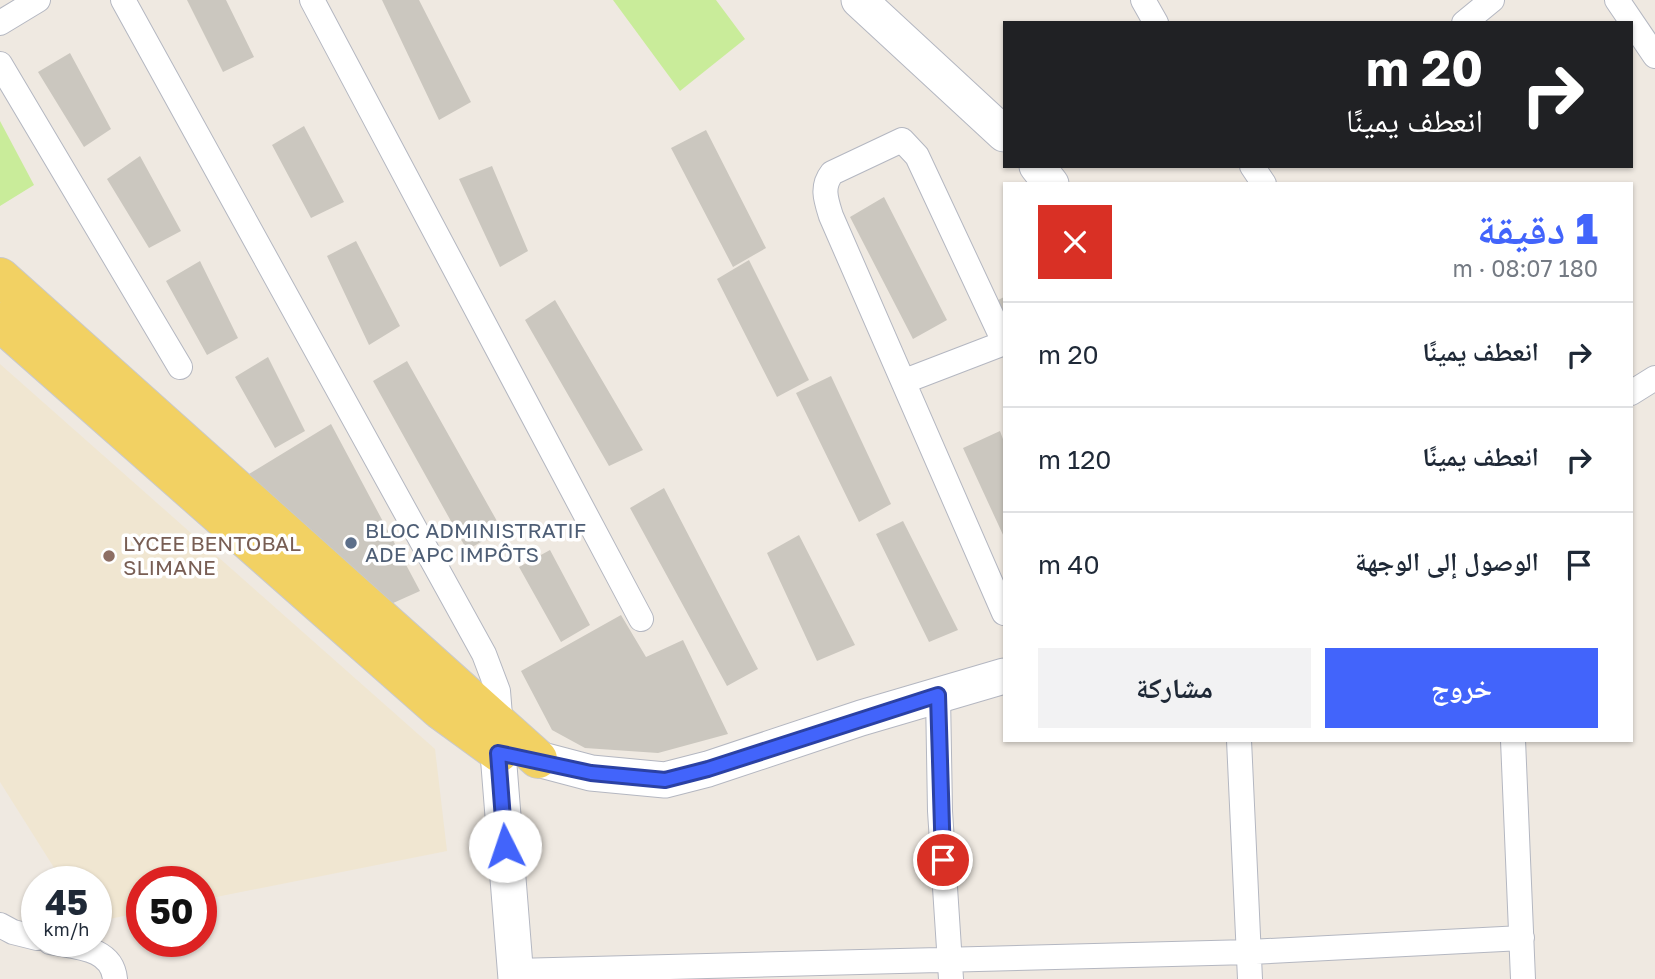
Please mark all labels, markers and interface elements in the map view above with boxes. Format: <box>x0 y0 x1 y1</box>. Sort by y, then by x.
text: 20 m <box>1366 38 1483 97</box>
icon: right <box>1507 49 1598 140</box>
text: انعطف يمينًا <box>1346 101 1483 139</box>
text: 1 دقيقة <box>1477 203 1598 253</box>
button: close <box>1038 205 1112 279</box>
text: 180 m · 08:07 <box>1452 254 1598 282</box>
text: انعطف يمينًا <box>1422 336 1539 367</box>
icon: right <box>1560 336 1598 374</box>
text: 20 m <box>1038 339 1099 370</box>
text: انعطف يمينًا <box>1422 441 1539 472</box>
icon: right <box>1560 441 1598 479</box>
text: 120 m <box>1038 444 1111 475</box>
place label: BLOC ADMINISTRATIF ADE APC IMPÔTS <box>365 517 586 567</box>
place label: LYCEE BENTOBAL SLIMANE <box>123 530 301 580</box>
marker: BLOC ADMINISTRATIF ADE APC IMPÔTS <box>343 535 359 551</box>
text: الوصول إلى الوجهة <box>1355 546 1539 577</box>
icon: arrive <box>1560 546 1598 584</box>
marker: LYCEE BENTOBAL SLIMANE <box>101 548 117 564</box>
text: 40 m <box>1038 549 1100 580</box>
button: مشاركة <box>1038 648 1311 728</box>
button: خروج <box>1325 648 1598 728</box>
position arrow <box>468 809 542 883</box>
pin <box>913 830 973 890</box>
icon: arrive <box>924 841 962 879</box>
speed limit sign: 50 <box>126 866 217 957</box>
text: 45 <box>45 881 88 923</box>
text: km/h <box>44 918 89 940</box>

